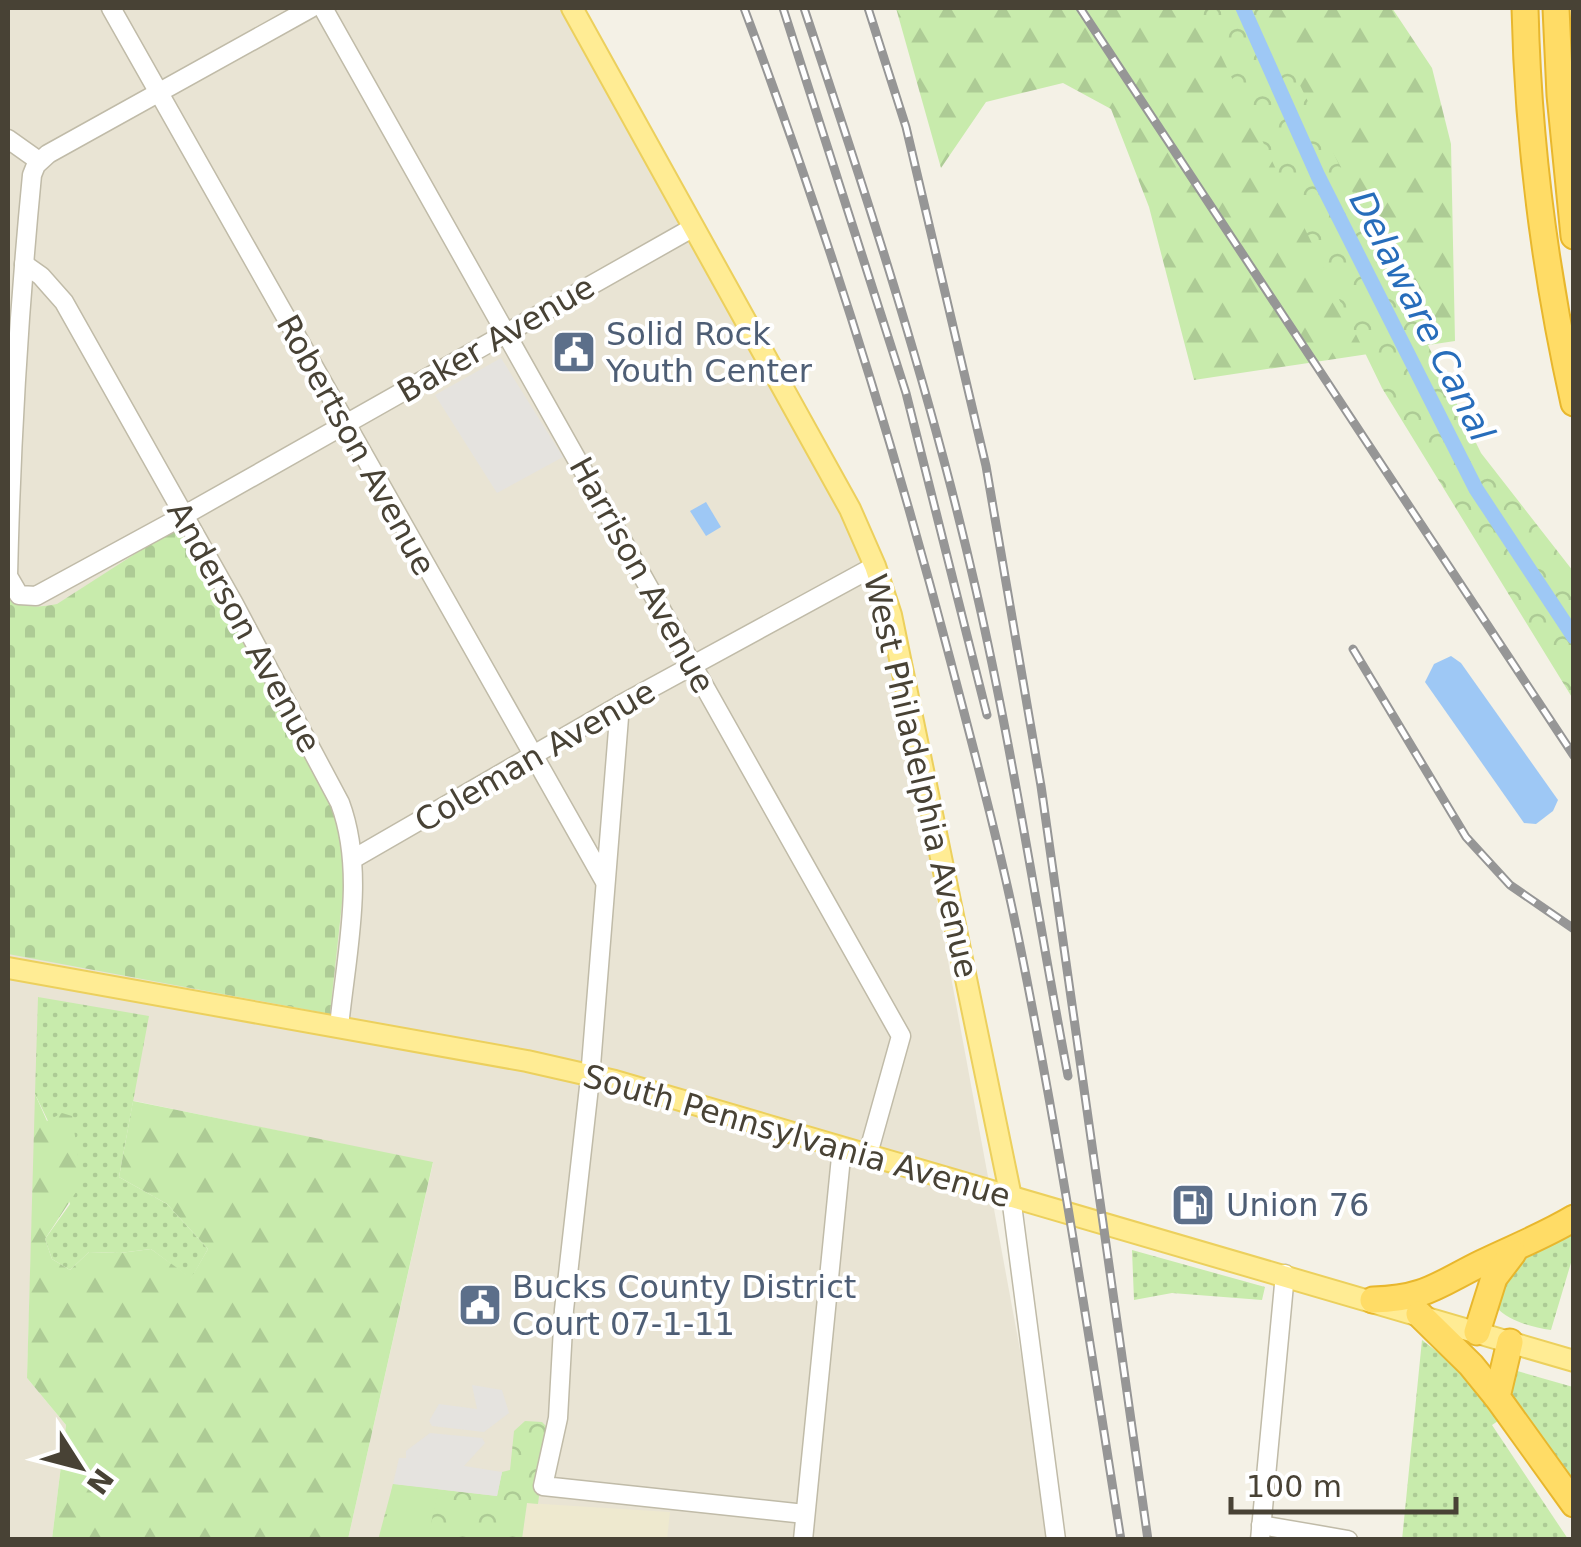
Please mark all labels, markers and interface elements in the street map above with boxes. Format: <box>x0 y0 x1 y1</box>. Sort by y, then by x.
water label: Delaware Canal <box>1342 184 1503 448</box>
street label: Baker Avenue <box>391 267 601 411</box>
street label: Robertson Avenue <box>269 308 443 582</box>
place label: Solid Rock Youth Center <box>605 315 813 390</box>
public building icon: Solid Rock Youth Center <box>551 329 597 375</box>
street label: Harrison Avenue <box>561 450 723 700</box>
street label: Anderson Avenue <box>159 495 329 759</box>
street label: West Philadelphia Avenue <box>856 571 986 981</box>
street label: Coleman Avenue <box>408 672 662 840</box>
street label: South Pennsylvania Avenue <box>579 1057 1015 1215</box>
fuel station icon: Union 76 <box>1170 1182 1216 1228</box>
place label: Union 76 <box>1226 1186 1369 1224</box>
place label: Bucks County District Court 07-1-11 <box>512 1268 856 1343</box>
public building icon: Bucks County District Court 07-1-11 <box>457 1282 503 1328</box>
north arrow <box>30 1417 130 1517</box>
scale bar <box>1231 1452 1456 1514</box>
text: N <box>80 1462 120 1501</box>
text: 100 m <box>1246 1469 1342 1504</box>

